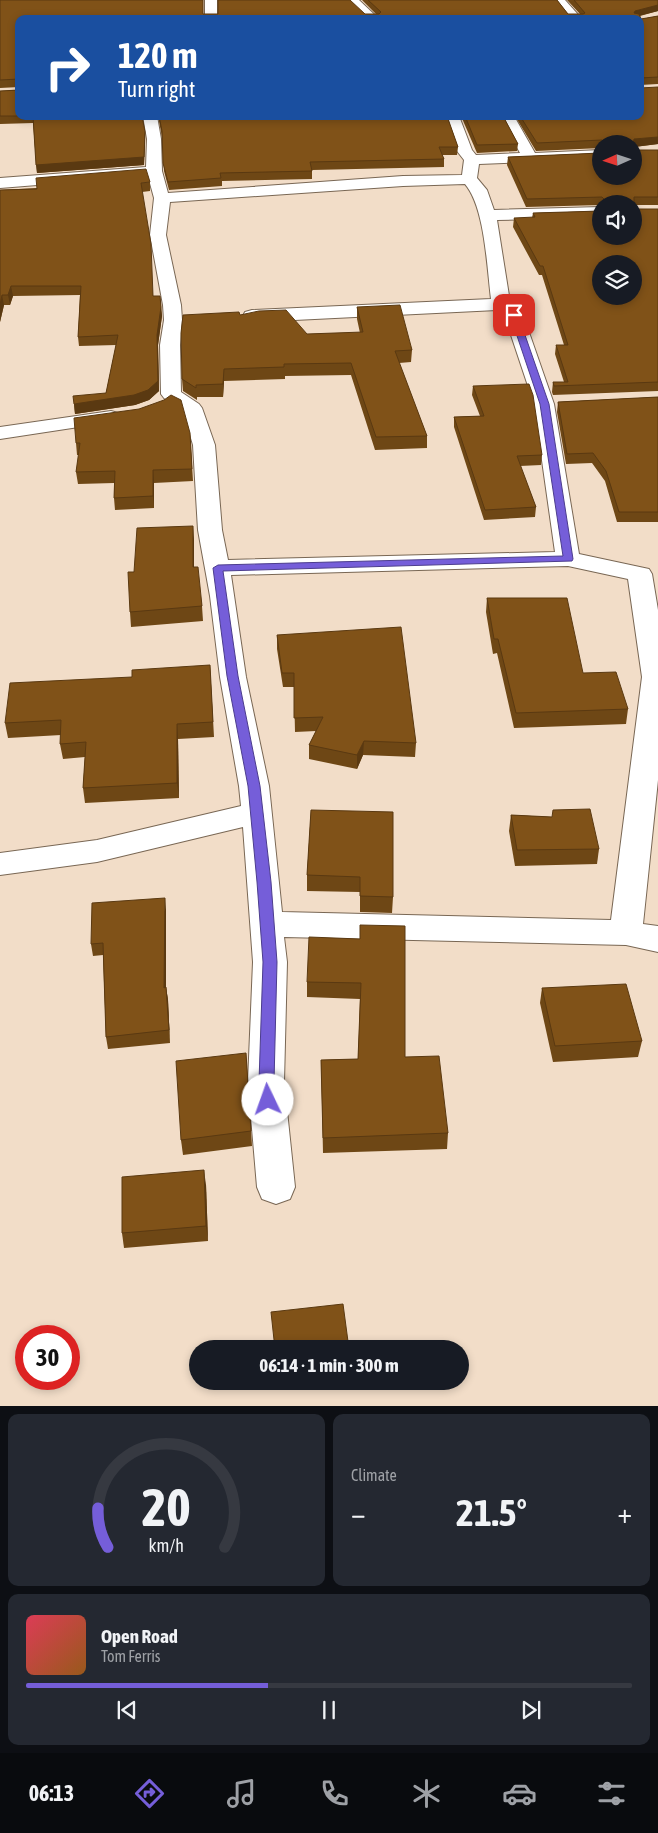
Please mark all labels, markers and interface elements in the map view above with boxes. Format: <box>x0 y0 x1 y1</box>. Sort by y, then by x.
icon: right <box>35 35 100 100</box>
text: 120 m <box>118 35 197 75</box>
text: Turn right <box>118 76 195 102</box>
north arrow <box>592 135 642 185</box>
map controls <box>592 135 642 305</box>
button: sound <box>592 195 642 245</box>
button: layers <box>592 255 642 305</box>
pin <box>493 294 535 336</box>
icon: arrive <box>500 301 528 329</box>
position arrow <box>241 1073 293 1125</box>
speed limit sign: 30 <box>15 1325 80 1390</box>
text: 06:14 · 1 min · 300 m <box>259 1354 399 1376</box>
text: Climate <box>351 1466 397 1484</box>
text: 20 <box>142 1477 191 1537</box>
text: 21.5° <box>456 1491 527 1534</box>
text: − <box>351 1497 366 1529</box>
text: + <box>617 1497 632 1529</box>
text: km/h <box>149 1535 184 1556</box>
text: Open Road <box>101 1625 178 1647</box>
text: Tom Ferris <box>101 1647 160 1665</box>
icon: previous <box>113 1696 141 1724</box>
icon: pause <box>315 1696 343 1724</box>
icon: next <box>517 1696 545 1724</box>
icon: directions <box>132 1776 167 1811</box>
icon: music <box>224 1776 259 1811</box>
icon: phone <box>317 1776 352 1811</box>
icon: climate <box>409 1776 444 1811</box>
icon: car <box>502 1776 537 1811</box>
icon: filters <box>594 1776 629 1811</box>
text: 06:13 <box>29 1780 74 1806</box>

